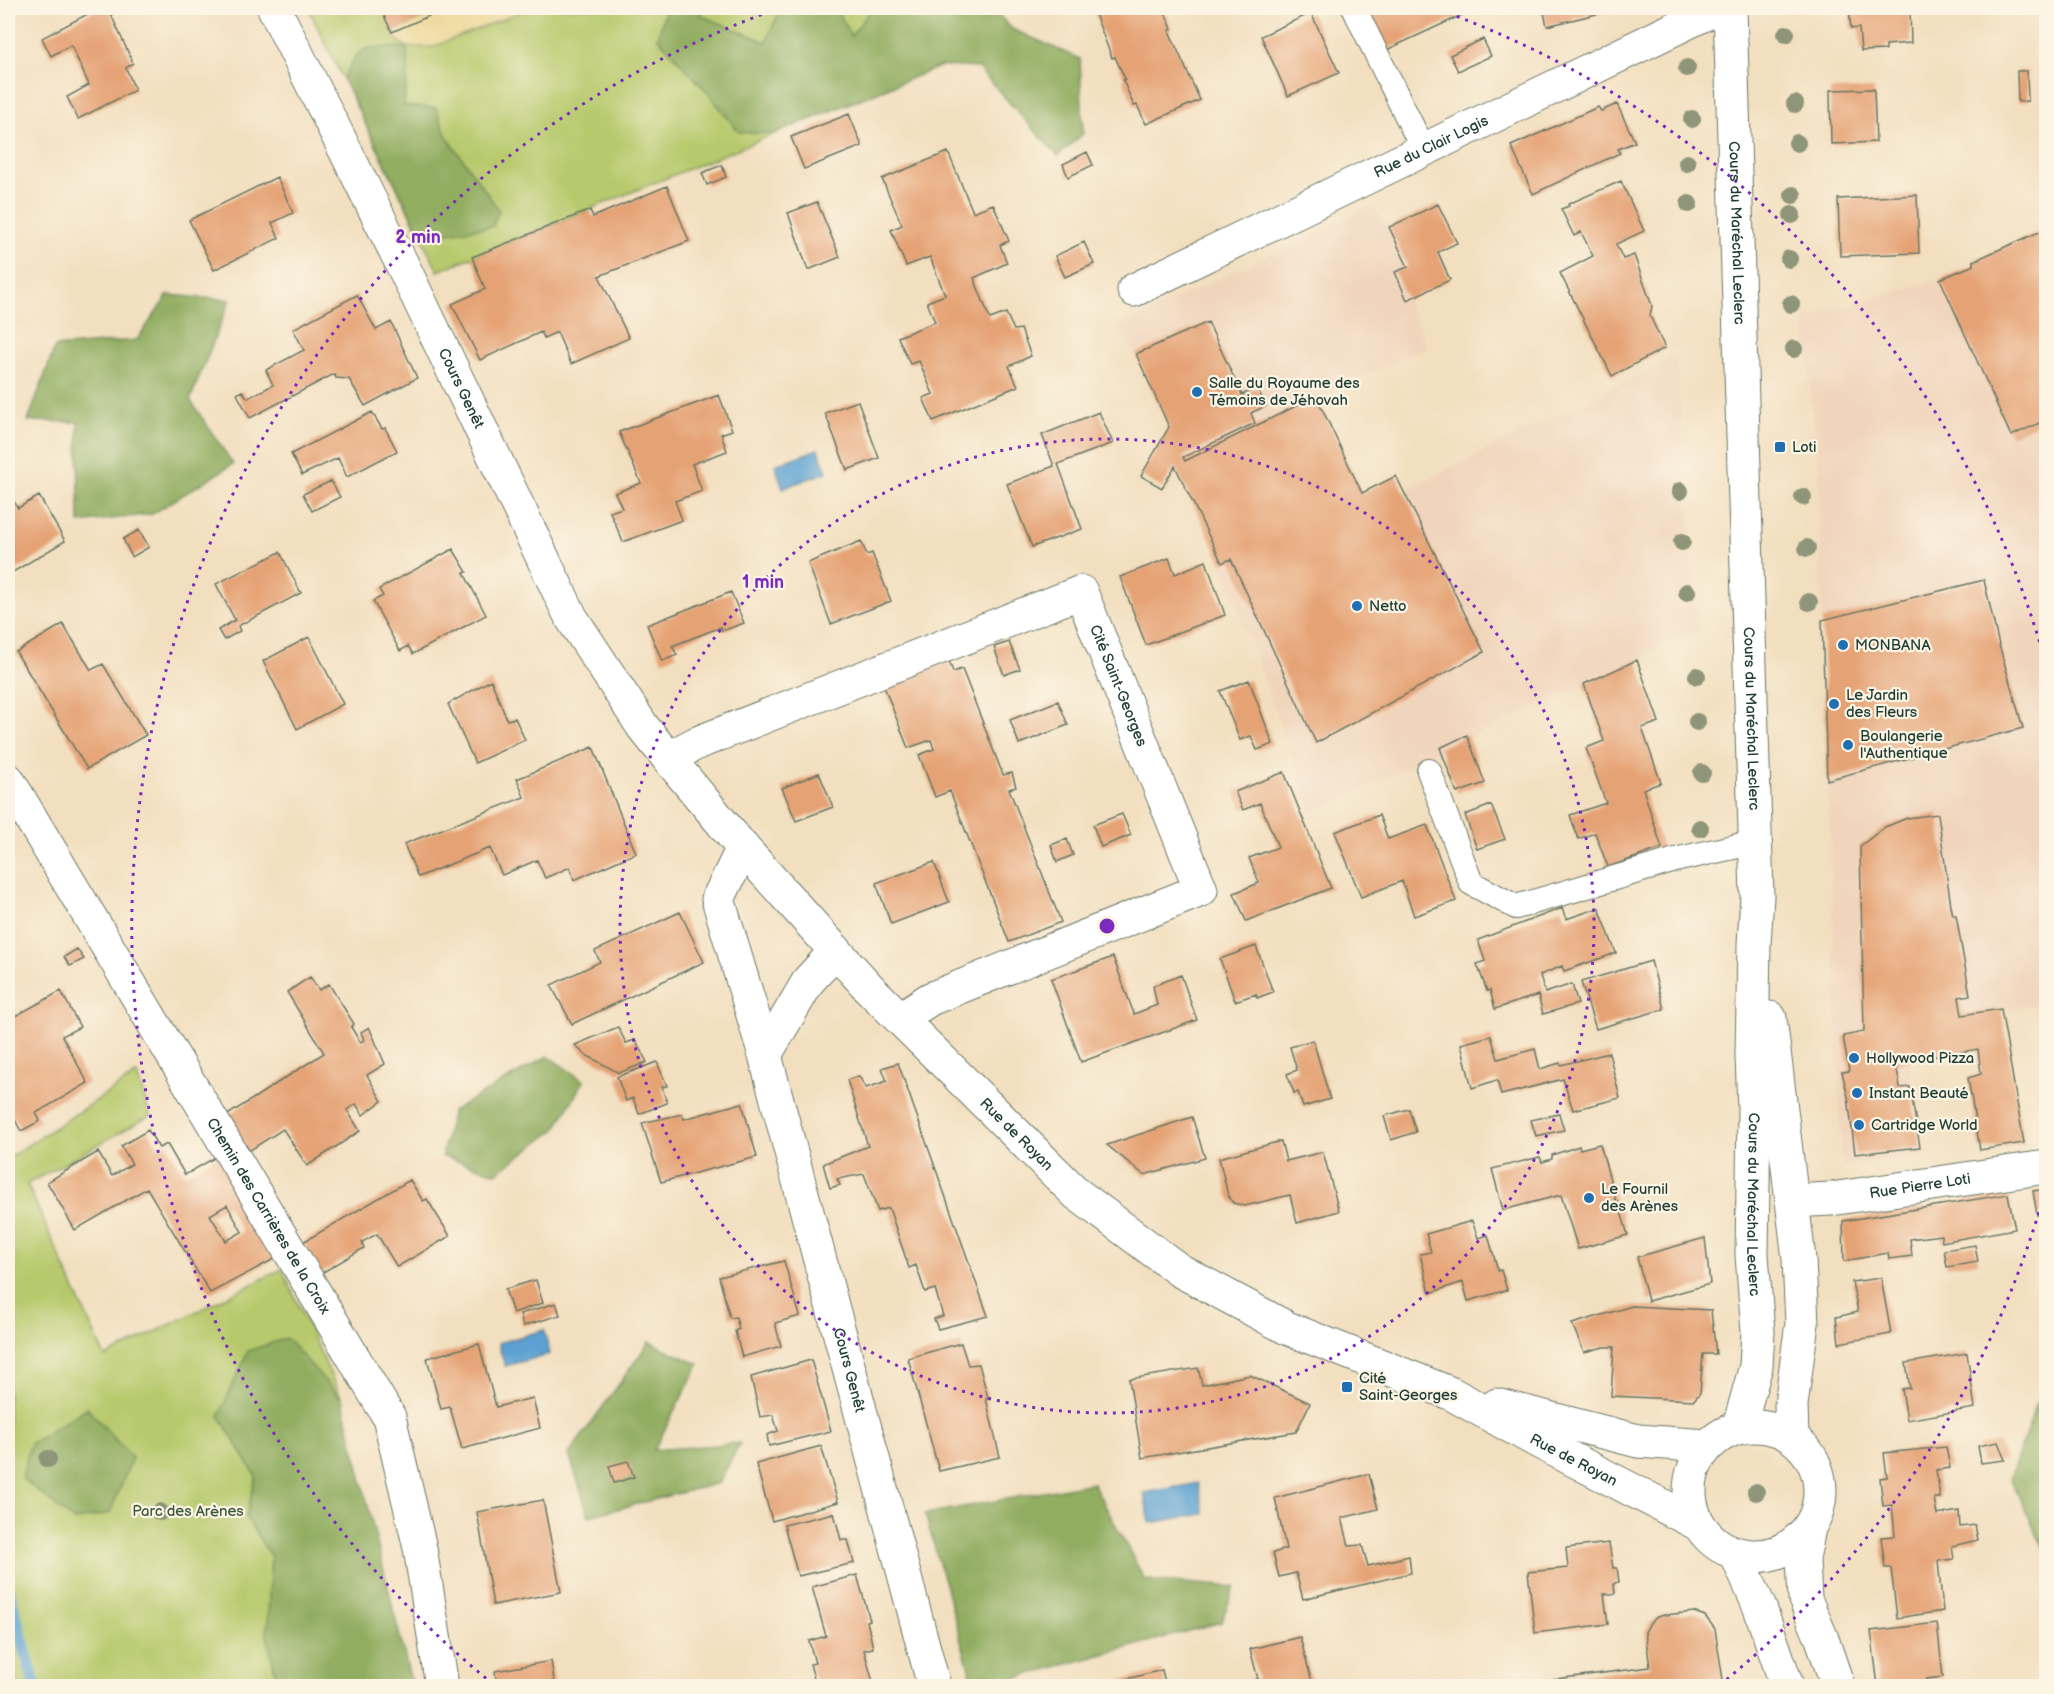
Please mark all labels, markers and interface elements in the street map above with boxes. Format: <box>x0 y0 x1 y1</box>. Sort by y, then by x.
street label: Rue du Clair Logis <box>1371 111 1492 183</box>
street label: Cours du Maréchal Leclerc <box>1724 141 1749 325</box>
text: 2 min <box>395 227 441 248</box>
street label: Cours Genêt <box>434 345 488 432</box>
place label: Salle du Royaume des Témoins de Jéhovah <box>1209 374 1360 410</box>
marker: Salle du Royaume des Témoins de Jéhovah <box>1190 385 1204 399</box>
place label: Loti <box>1792 438 1817 457</box>
marker: Loti <box>1773 440 1787 454</box>
text: 1 min <box>742 572 784 593</box>
place label: Netto <box>1369 597 1406 616</box>
marker: Netto <box>1350 599 1364 613</box>
street label: Cité Saint-Georges <box>1085 622 1151 750</box>
street label: Cours du Maréchal Leclerc <box>1739 627 1763 811</box>
place label: MONBANA <box>1855 636 1931 655</box>
marker: MONBANA <box>1836 638 1850 652</box>
place label: Le Jardin des Fleurs <box>1846 686 1918 722</box>
marker: Le Jardin des Fleurs <box>1827 697 1841 711</box>
place label: Boulangerie l'Authentique <box>1860 727 1948 763</box>
marker: Boulangerie l'Authentique <box>1841 738 1855 752</box>
centre of rings <box>1097 916 1117 936</box>
place label: Hollywood Pizza <box>1866 1049 1974 1068</box>
marker: Hollywood Pizza <box>1847 1051 1861 1065</box>
place label: Instant Beauté <box>1869 1084 1969 1103</box>
marker: Instant Beauté <box>1850 1086 1864 1100</box>
street label: Rue de Royan <box>975 1094 1057 1175</box>
street label: Cours du Maréchal Leclerc <box>1742 1113 1764 1297</box>
street label: Chemin des Carrières de la Croix <box>202 1114 334 1318</box>
place label: Cartridge World <box>1871 1116 1978 1135</box>
marker: Cartridge World <box>1852 1118 1866 1132</box>
street label: Rue Pierre Loti <box>1868 1169 1972 1203</box>
place label: Le Fournil des Arènes <box>1601 1180 1679 1216</box>
marker: Le Fournil des Arènes <box>1582 1191 1596 1205</box>
street label: Cours Genêt <box>829 1326 869 1415</box>
place label: Cité Saint-Georges <box>1359 1369 1458 1405</box>
marker: Cité Saint-Georges <box>1340 1380 1354 1394</box>
street label: Rue de Royan <box>1526 1430 1620 1491</box>
park label: Parc des Arènes <box>132 1502 244 1521</box>

